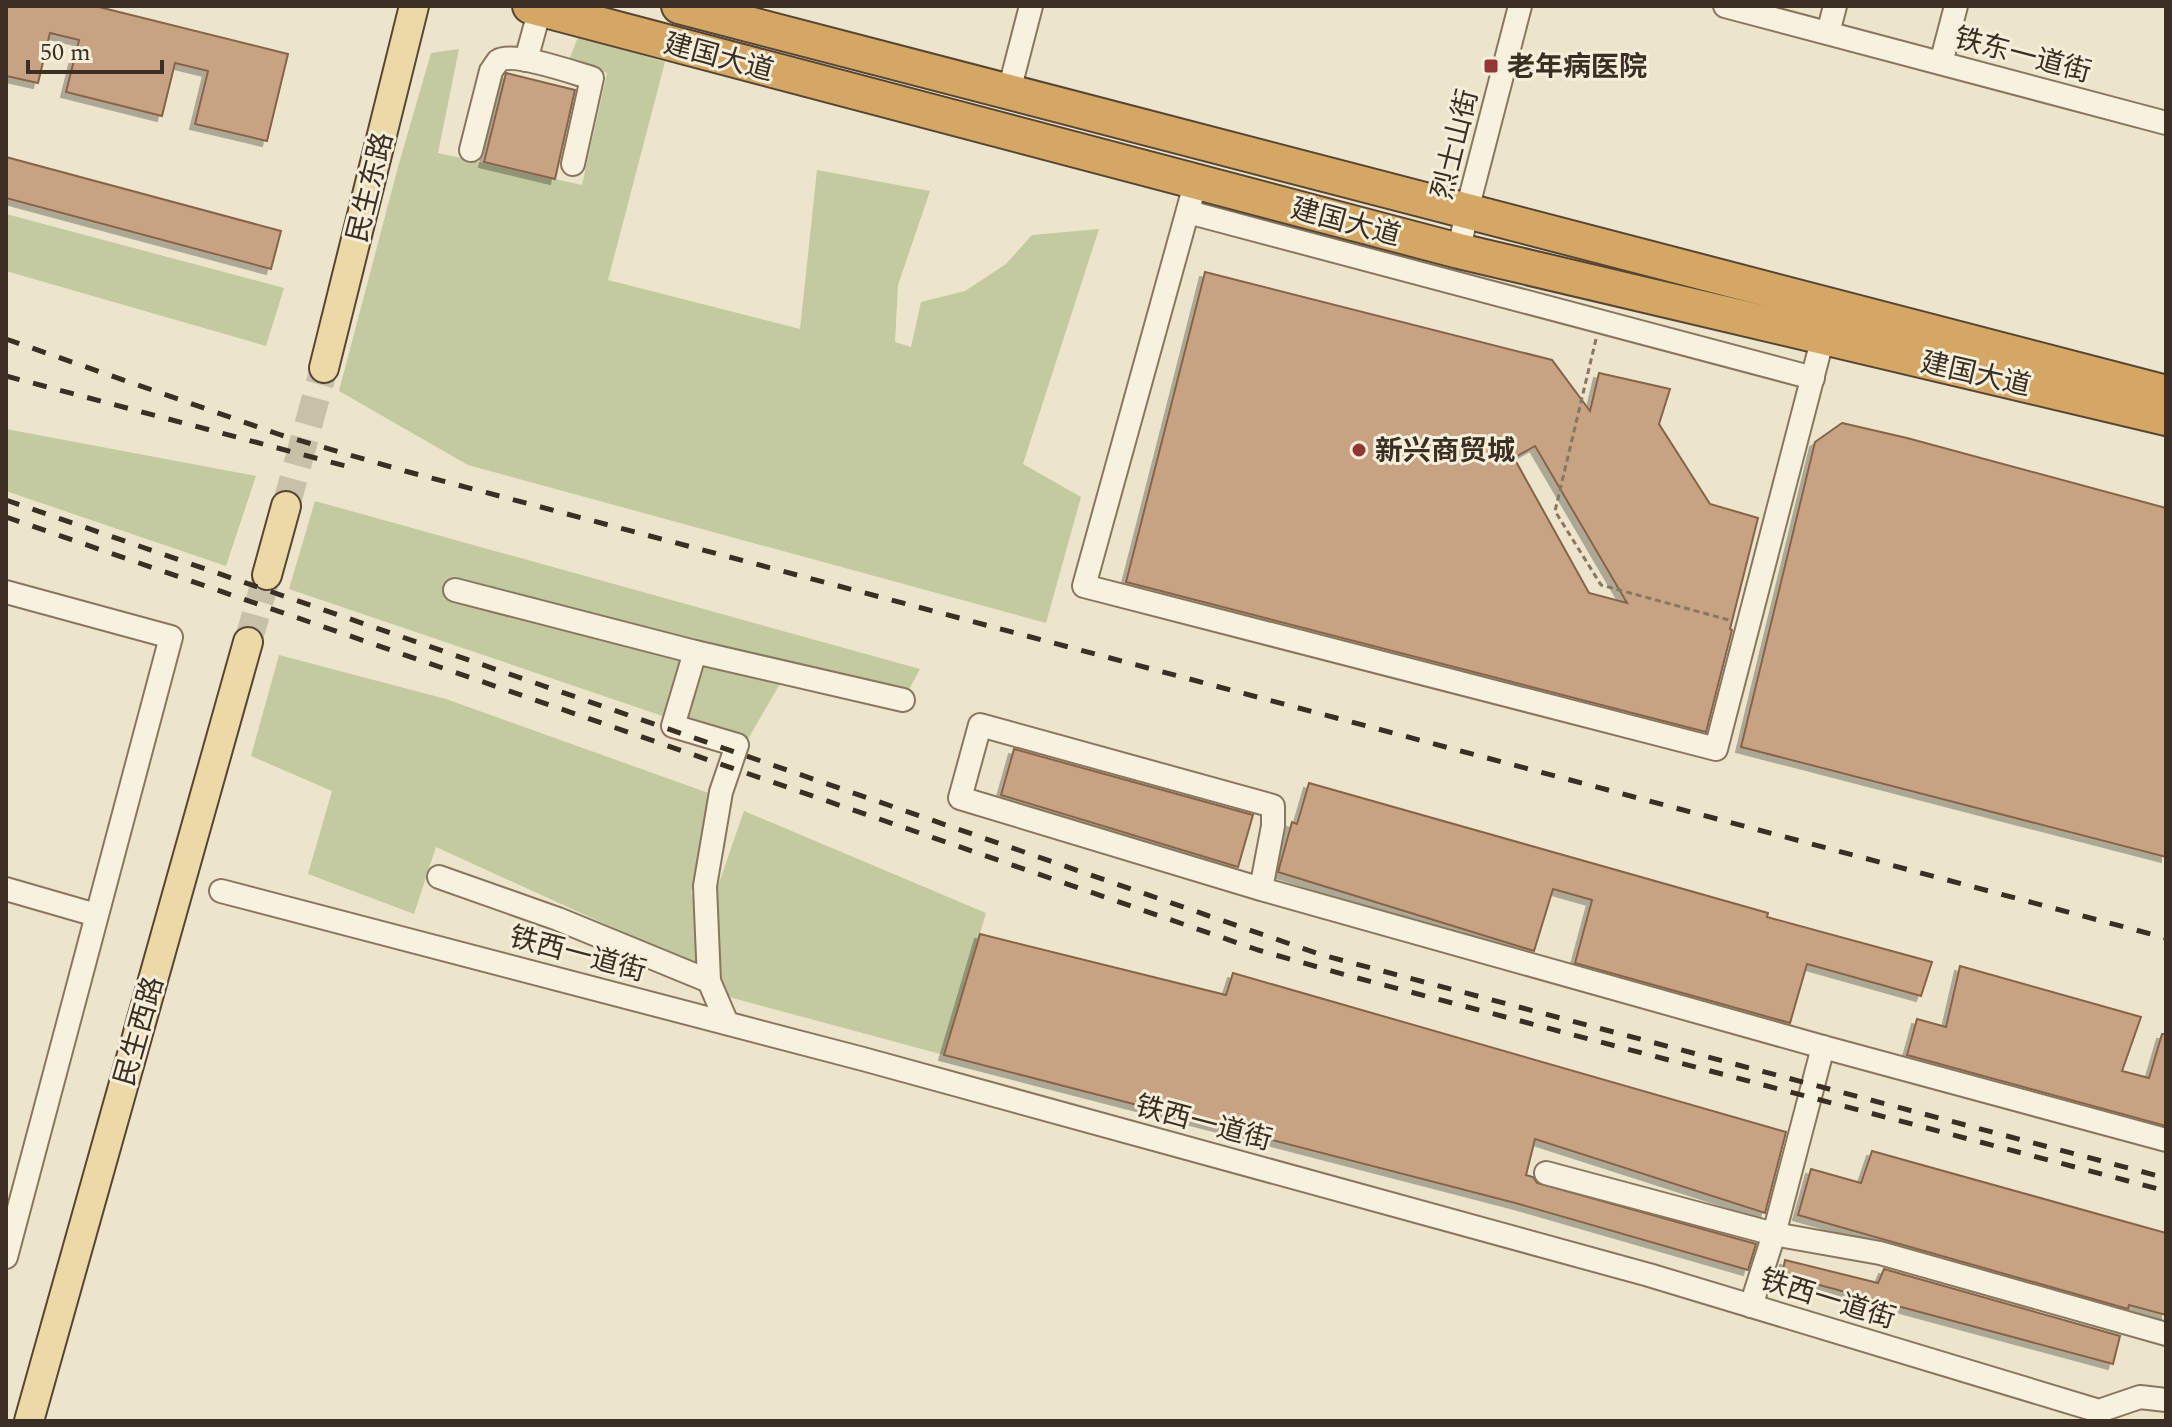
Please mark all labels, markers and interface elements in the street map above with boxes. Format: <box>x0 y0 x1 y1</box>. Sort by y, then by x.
street label: 铁东一道街 <box>1949 17 2096 94</box>
street label: 建国大道 <box>659 22 778 93</box>
scale bar <box>28 24 162 74</box>
text: 50 m <box>40 35 91 71</box>
place label: 老年病医院 <box>1507 46 1647 89</box>
marker: 老年病医院 <box>1482 57 1500 75</box>
street label: 烈士山街 <box>1421 85 1490 204</box>
street label: 民生东路 <box>336 128 405 247</box>
street label: 建国大道 <box>1286 187 1405 258</box>
street label: 建国大道 <box>1916 341 2035 408</box>
place label: 新兴商贸城 <box>1375 430 1515 473</box>
marker: 新兴商贸城 <box>1350 441 1368 459</box>
street label: 铁西一道街 <box>504 916 651 993</box>
street label: 民生西路 <box>103 972 176 1091</box>
street label: 铁西一道街 <box>1130 1085 1277 1162</box>
street label: 铁西一道街 <box>1754 1258 1901 1340</box>

